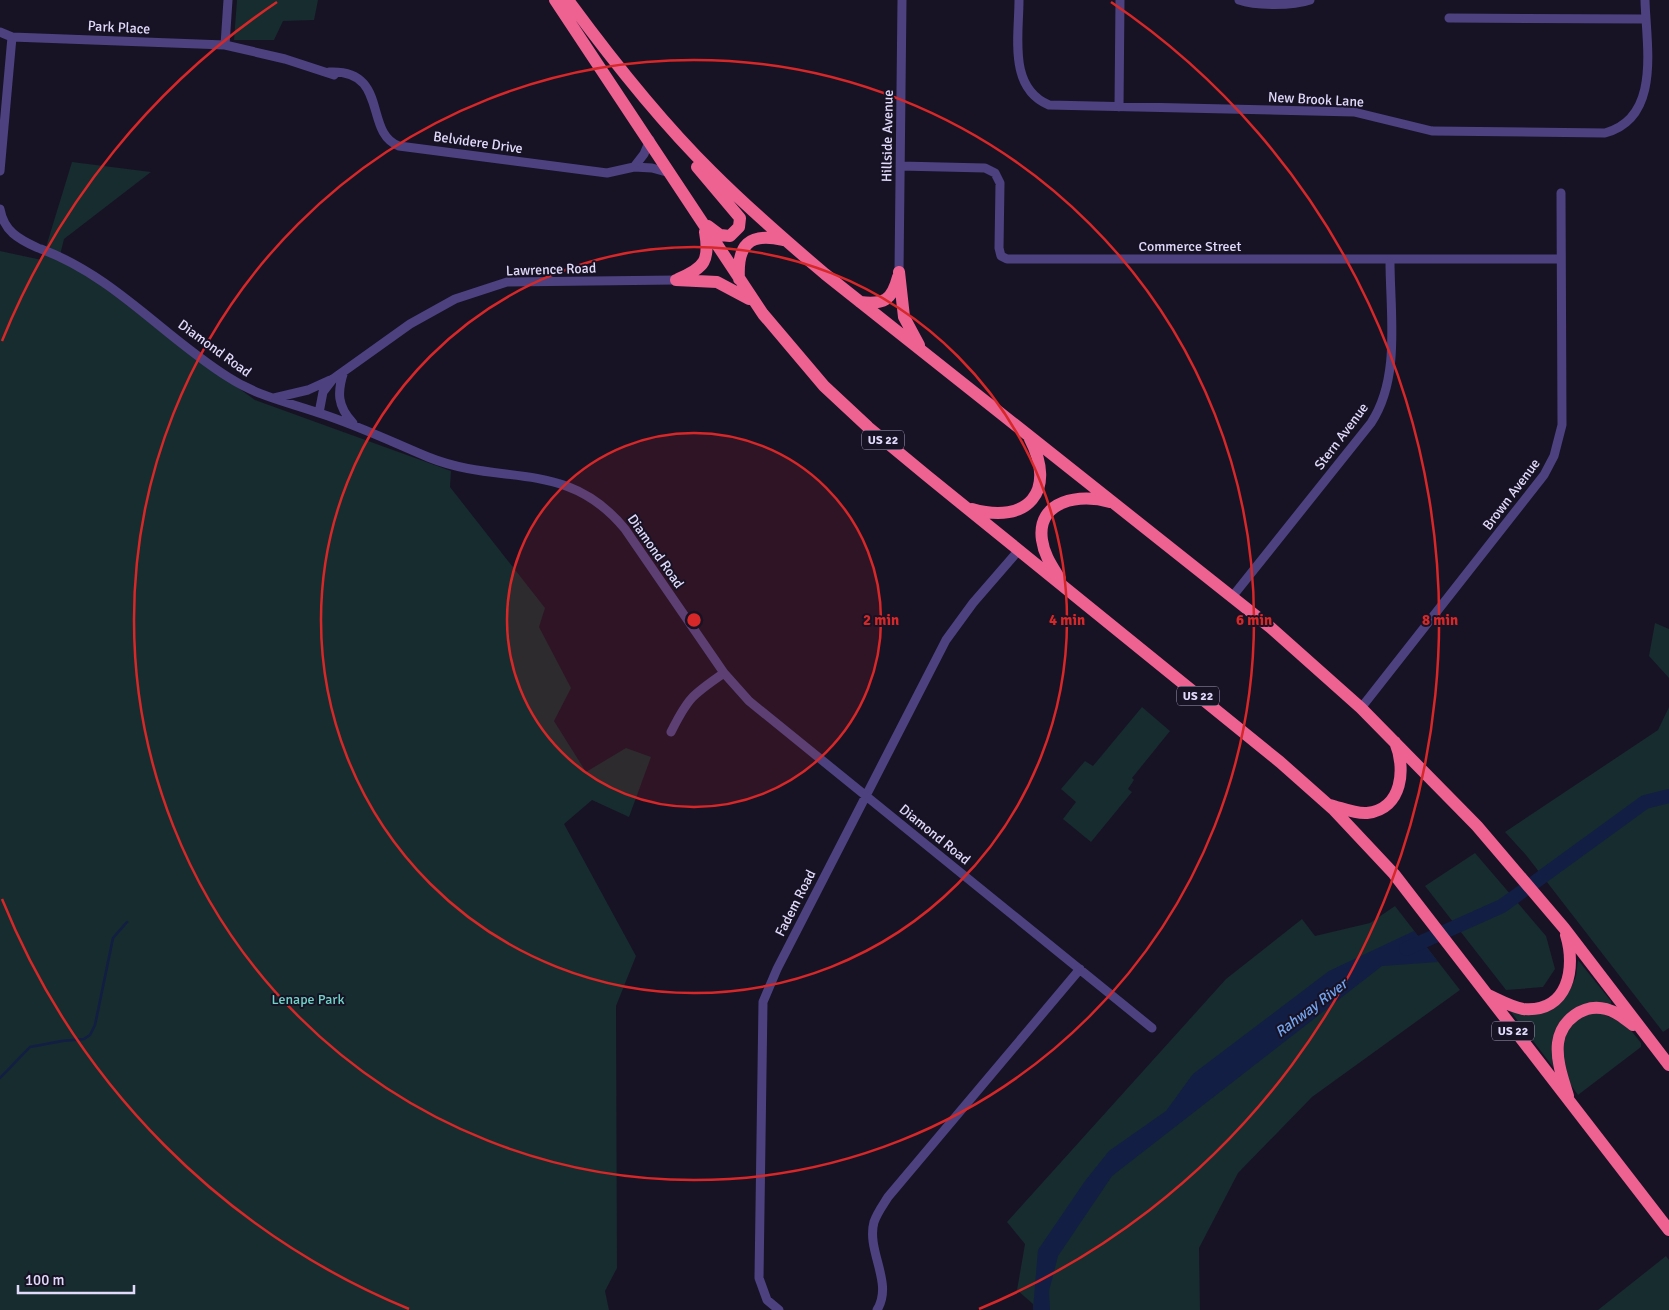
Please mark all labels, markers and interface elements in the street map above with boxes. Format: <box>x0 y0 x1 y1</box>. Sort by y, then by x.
street label: Park Place <box>87 17 151 38</box>
street label: New Brook Lane <box>1267 88 1364 111</box>
street label: Hillside Avenue <box>878 90 897 182</box>
street label: Belvidere Drive <box>432 128 524 157</box>
street label: Commerce Street <box>1139 238 1242 255</box>
street label: Lawrence Road <box>506 259 596 280</box>
street label: Diamond Road <box>175 316 255 381</box>
street label: Stern Avenue <box>1311 400 1372 473</box>
road number: US 22 <box>862 430 904 450</box>
street label: Brown Avenue <box>1479 455 1544 533</box>
street label: Diamond Road <box>624 511 687 592</box>
centre of rings <box>685 611 703 629</box>
text: 2 min <box>863 611 899 629</box>
text: 4 min <box>1049 611 1085 629</box>
text: 6 min <box>1236 611 1272 629</box>
text: 8 min <box>1422 611 1458 629</box>
road number: US 22 <box>1177 686 1219 706</box>
street label: Diamond Road <box>896 801 974 868</box>
street label: Fadem Road <box>771 867 819 939</box>
water label: Rahway River <box>1271 974 1353 1041</box>
park label: Lenape Park <box>271 991 345 1008</box>
road number: US 22 <box>1492 1021 1534 1040</box>
scale bar <box>18 1262 134 1294</box>
text: 100 m <box>25 1271 65 1289</box>

